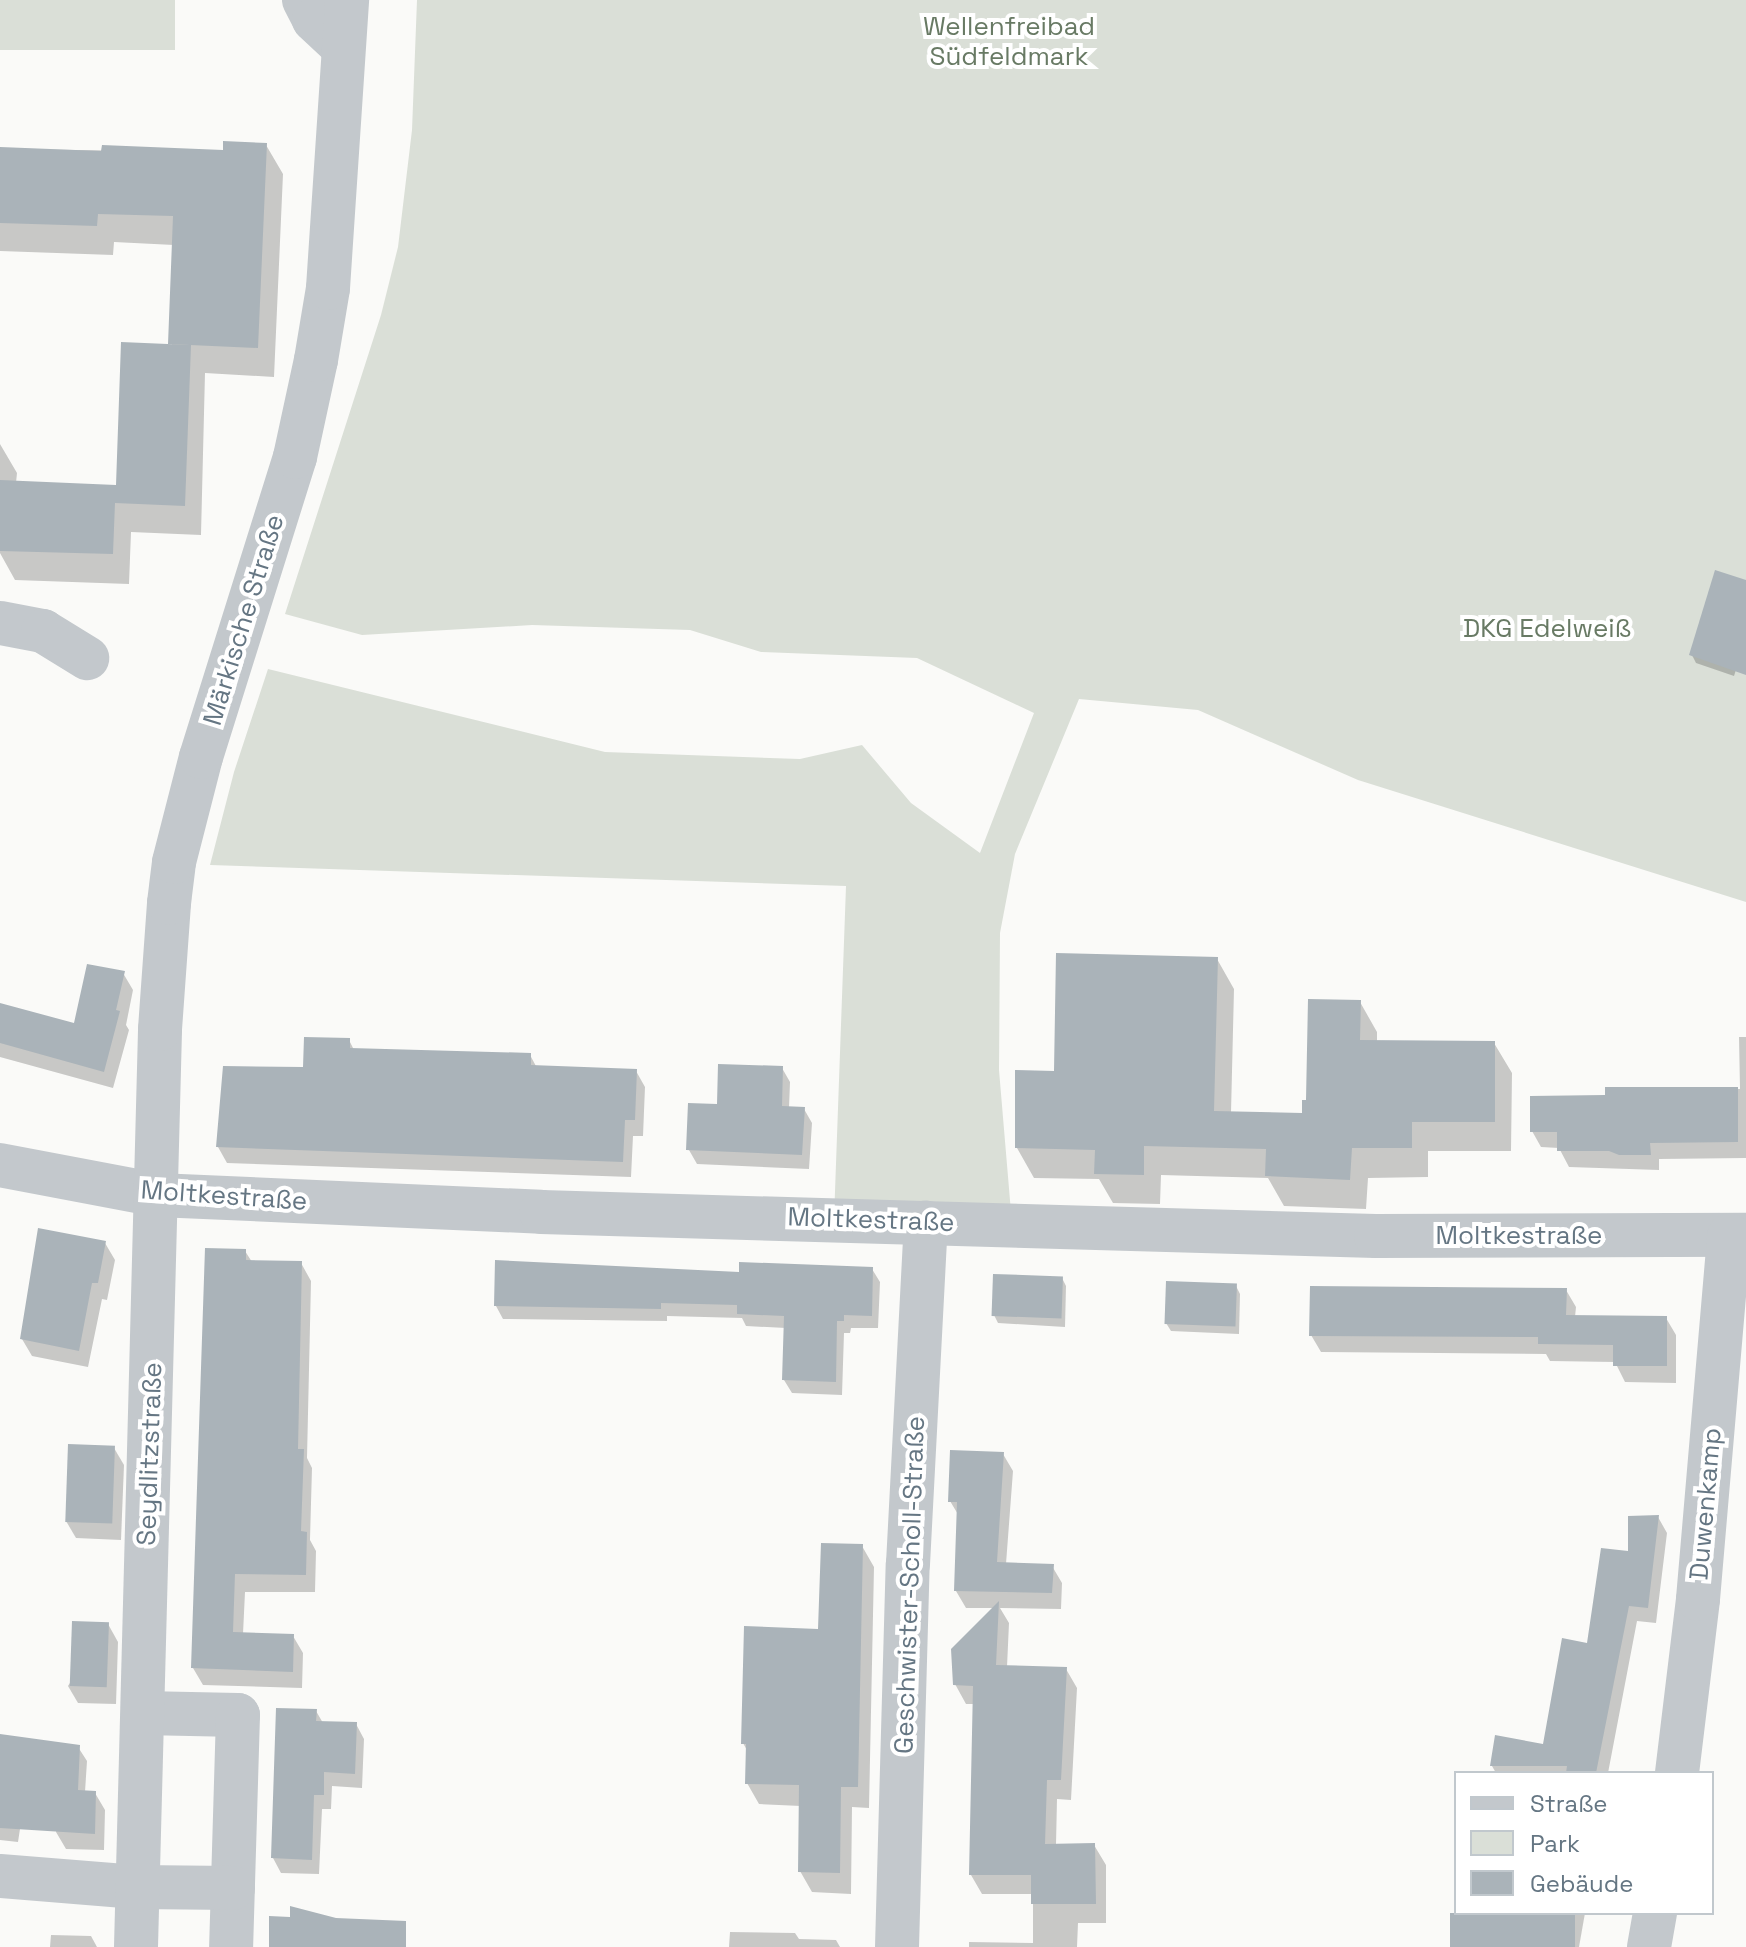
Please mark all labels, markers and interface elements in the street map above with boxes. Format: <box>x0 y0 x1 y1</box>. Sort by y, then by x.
park label: Wellenfreibad Südfeldmark <box>923 11 1095 72</box>
street label: Märkische Straße <box>197 511 291 729</box>
park label: DKG Edelweiß <box>1463 613 1631 645</box>
street label: Moltkestraße <box>140 1175 308 1217</box>
street label: Moltkestraße <box>787 1201 955 1239</box>
street label: Moltkestraße <box>1436 1220 1602 1252</box>
street label: Seydlitzstraße <box>131 1362 169 1546</box>
street label: Geschwister-Scholl-Straße <box>889 1415 931 1755</box>
street label: Duwenkamp <box>1684 1427 1728 1581</box>
legend <box>1454 1771 1714 1915</box>
text: Straße <box>1530 1788 1607 1819</box>
text: Park <box>1530 1828 1580 1859</box>
text: Gebäude <box>1530 1868 1633 1899</box>

